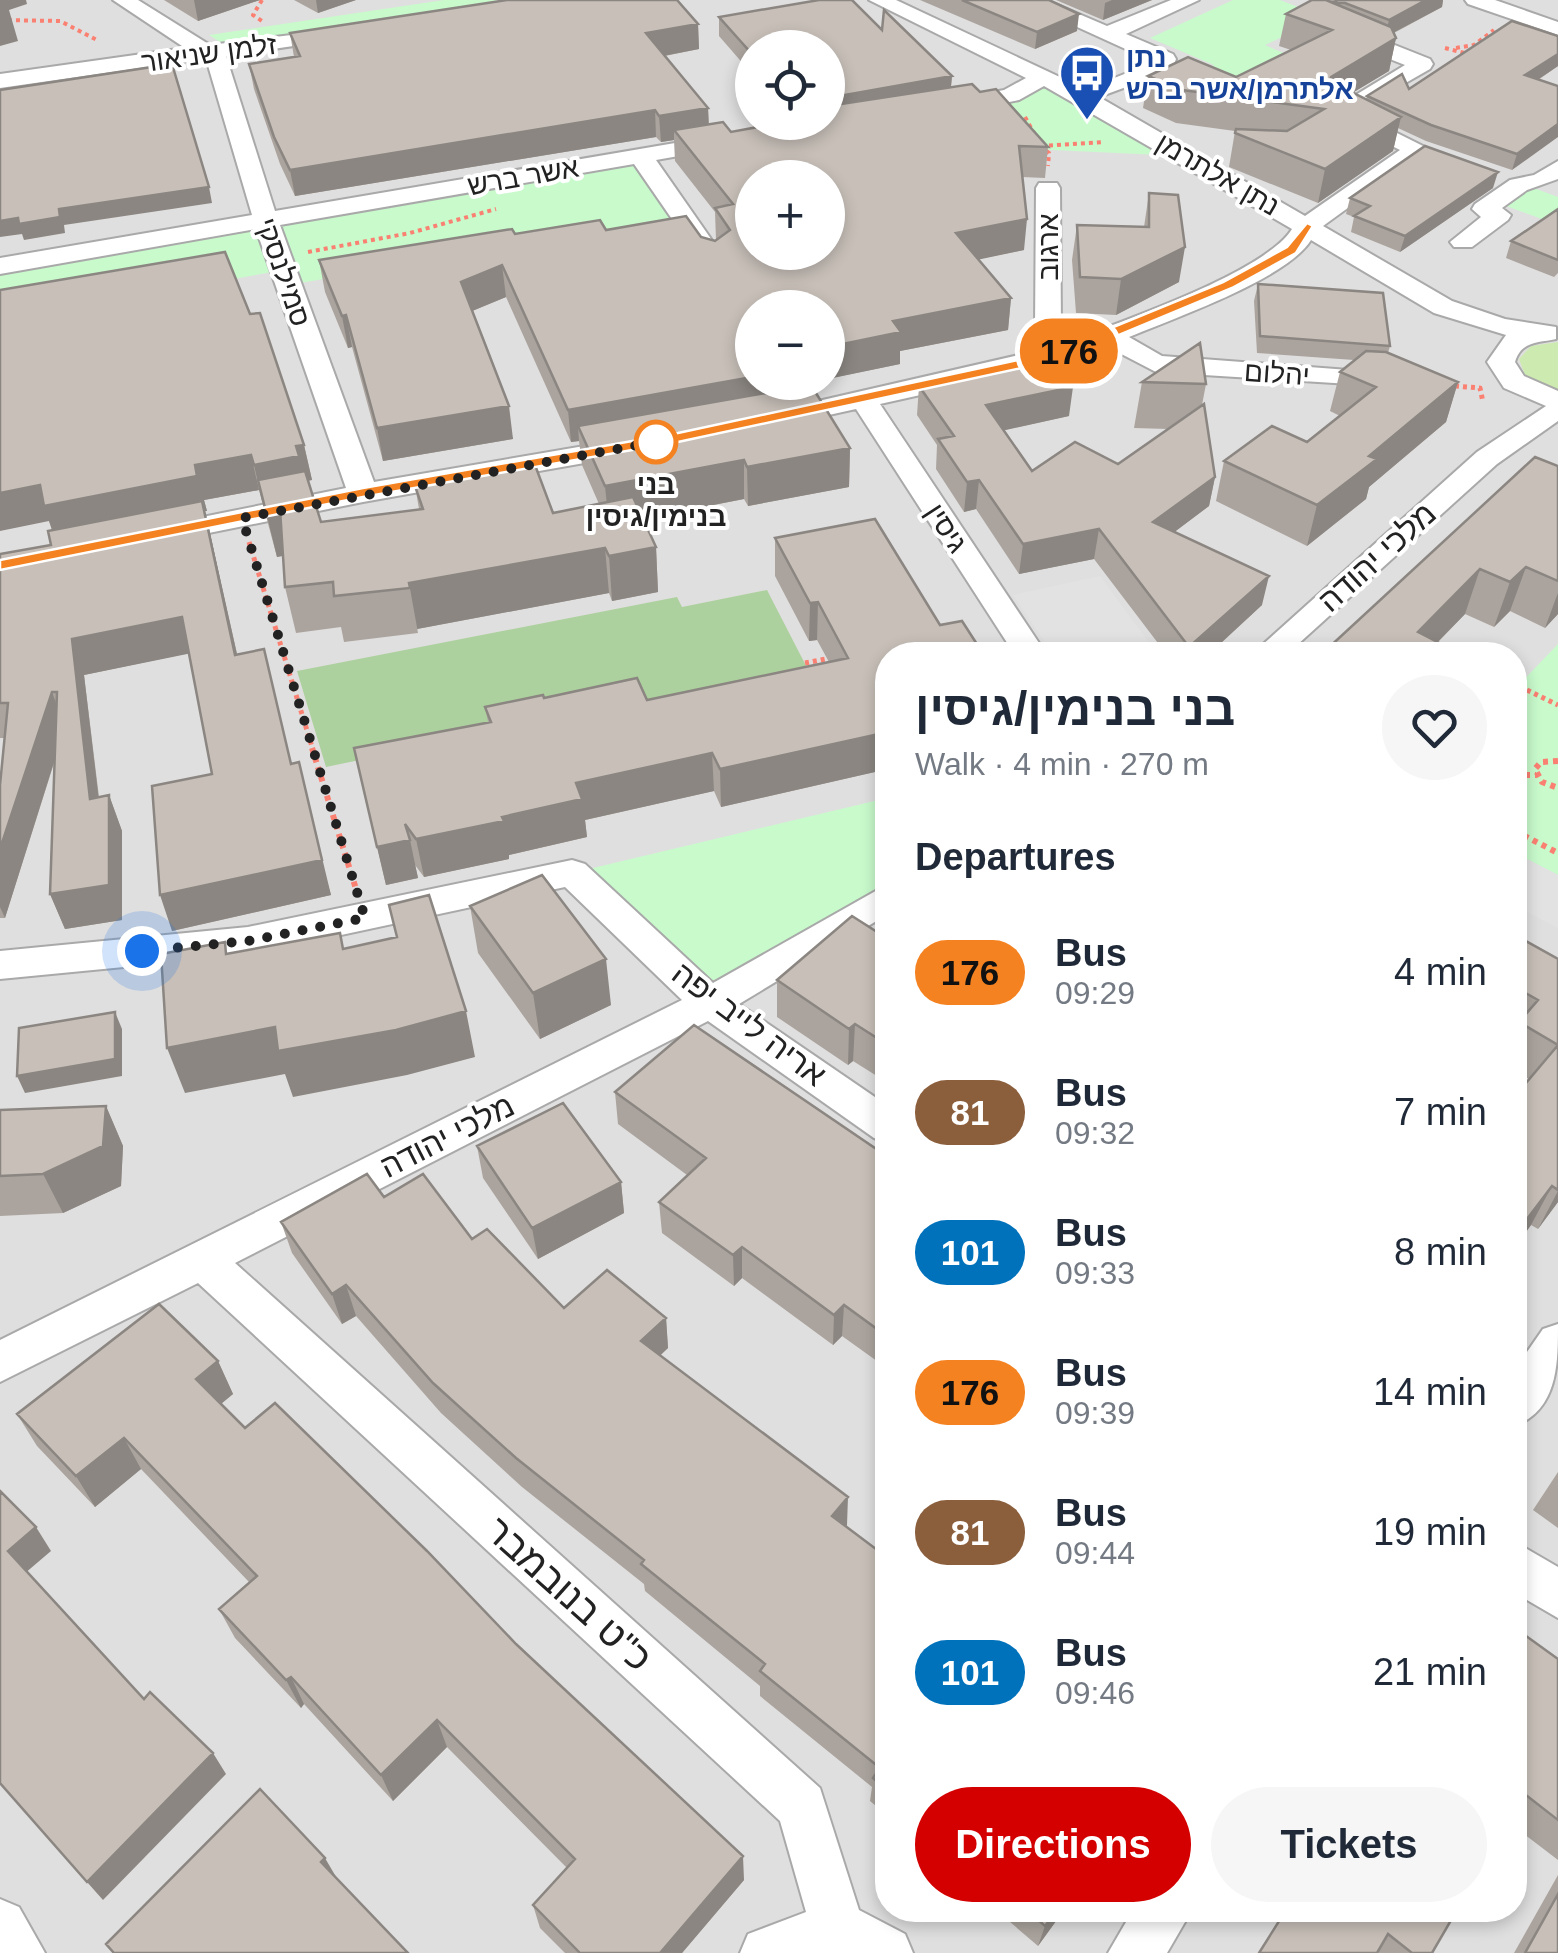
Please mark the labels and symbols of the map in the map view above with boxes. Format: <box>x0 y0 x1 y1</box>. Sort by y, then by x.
street label: זלמן שניאור <box>140 29 279 78</box>
place label: נתן אלתרמן/אשר ברש <box>1126 42 1354 105</box>
bus stop icon: נתן אלתרמן/אשר ברש <box>1057 43 1117 122</box>
street label: נתן אלתרמן <box>1151 127 1285 222</box>
street label: אשר ברש <box>465 151 582 202</box>
street label: ארגוב <box>1033 213 1064 281</box>
street label: סמילנסקי <box>251 214 316 330</box>
line badge: 176 <box>1012 318 1126 384</box>
street label: יהלום <box>1243 356 1311 391</box>
marker: בני בנימין/גיסין <box>635 421 677 463</box>
place label: בני בנימין/גיסין <box>586 469 726 532</box>
street label: מלכי יהודה <box>1311 495 1443 619</box>
street label: גיסין <box>920 498 974 558</box>
your location <box>117 926 167 976</box>
street label: אריה לייב יפה <box>665 955 833 1093</box>
street label: מלכי יהודה <box>374 1087 520 1185</box>
street label: כ"ט בנובמבר <box>478 1509 660 1679</box>

